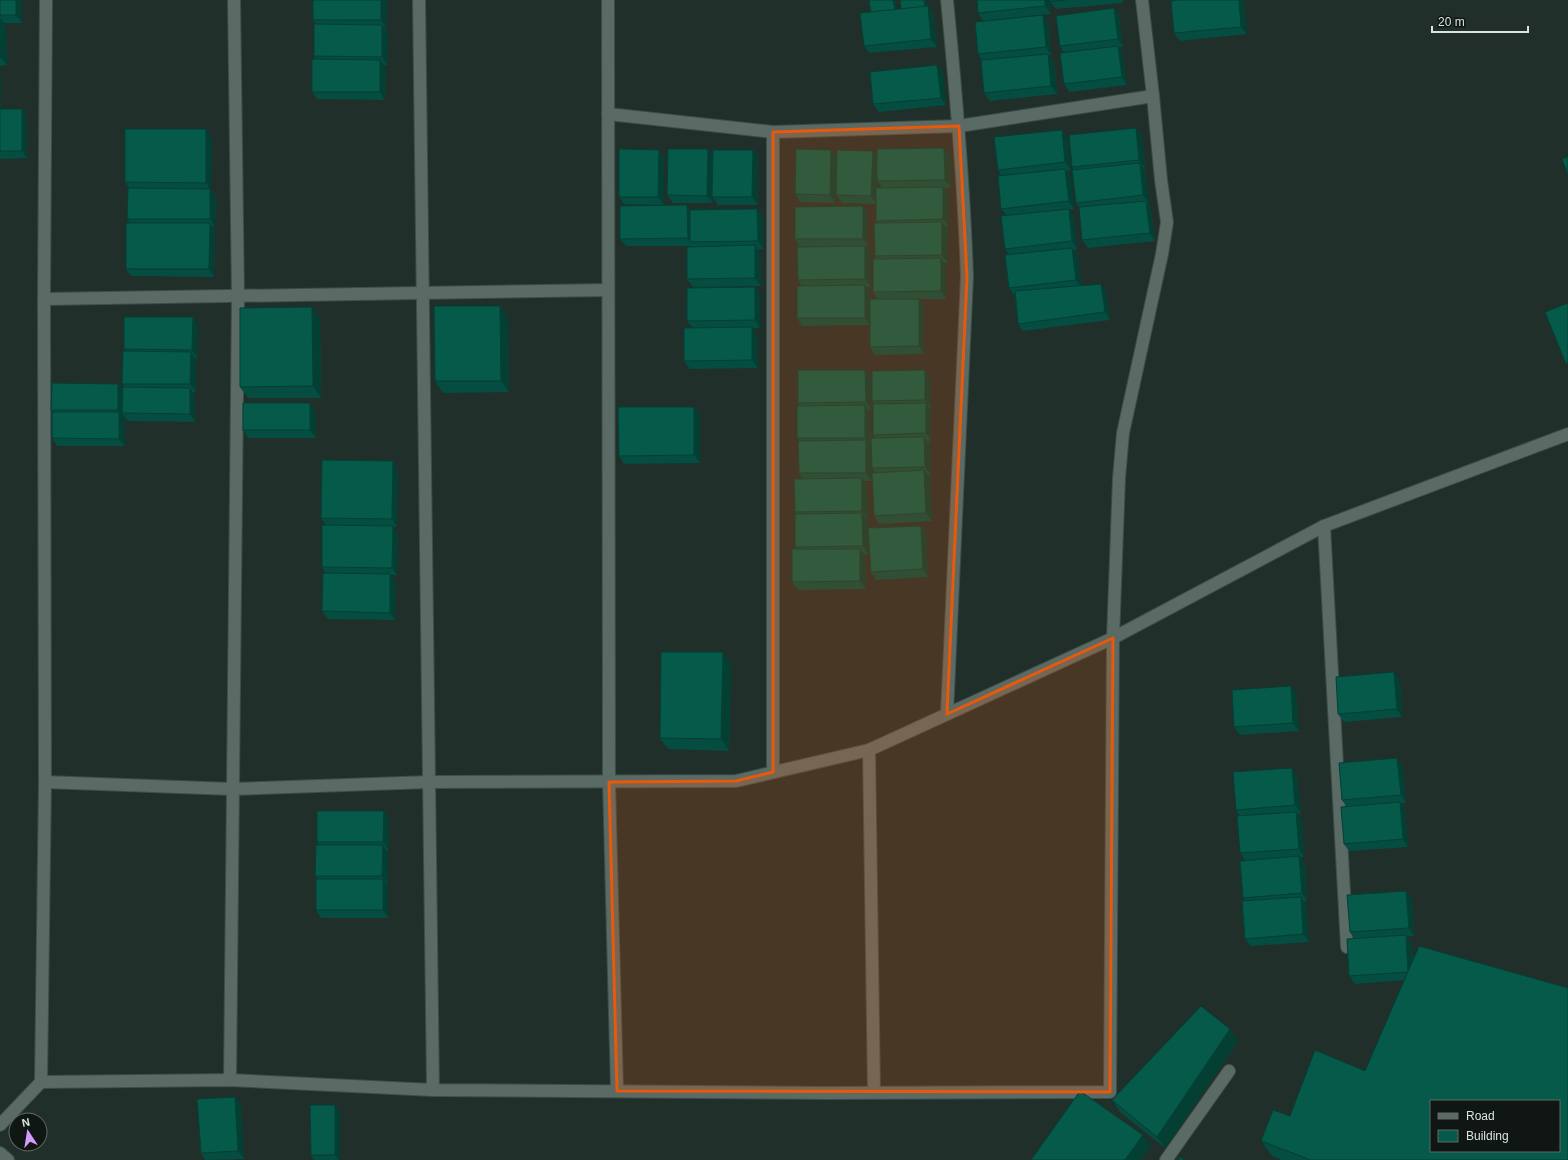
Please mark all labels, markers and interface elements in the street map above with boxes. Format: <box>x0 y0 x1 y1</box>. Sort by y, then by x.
scale bar <box>1432 8 1528 34</box>
text: 20 m <box>1438 15 1465 29</box>
legend <box>1430 1100 1560 1152</box>
text: Road <box>1466 1109 1495 1123</box>
north arrow <box>8 1112 48 1152</box>
text: N <box>21 1116 31 1129</box>
text: Building <box>1466 1129 1509 1143</box>

